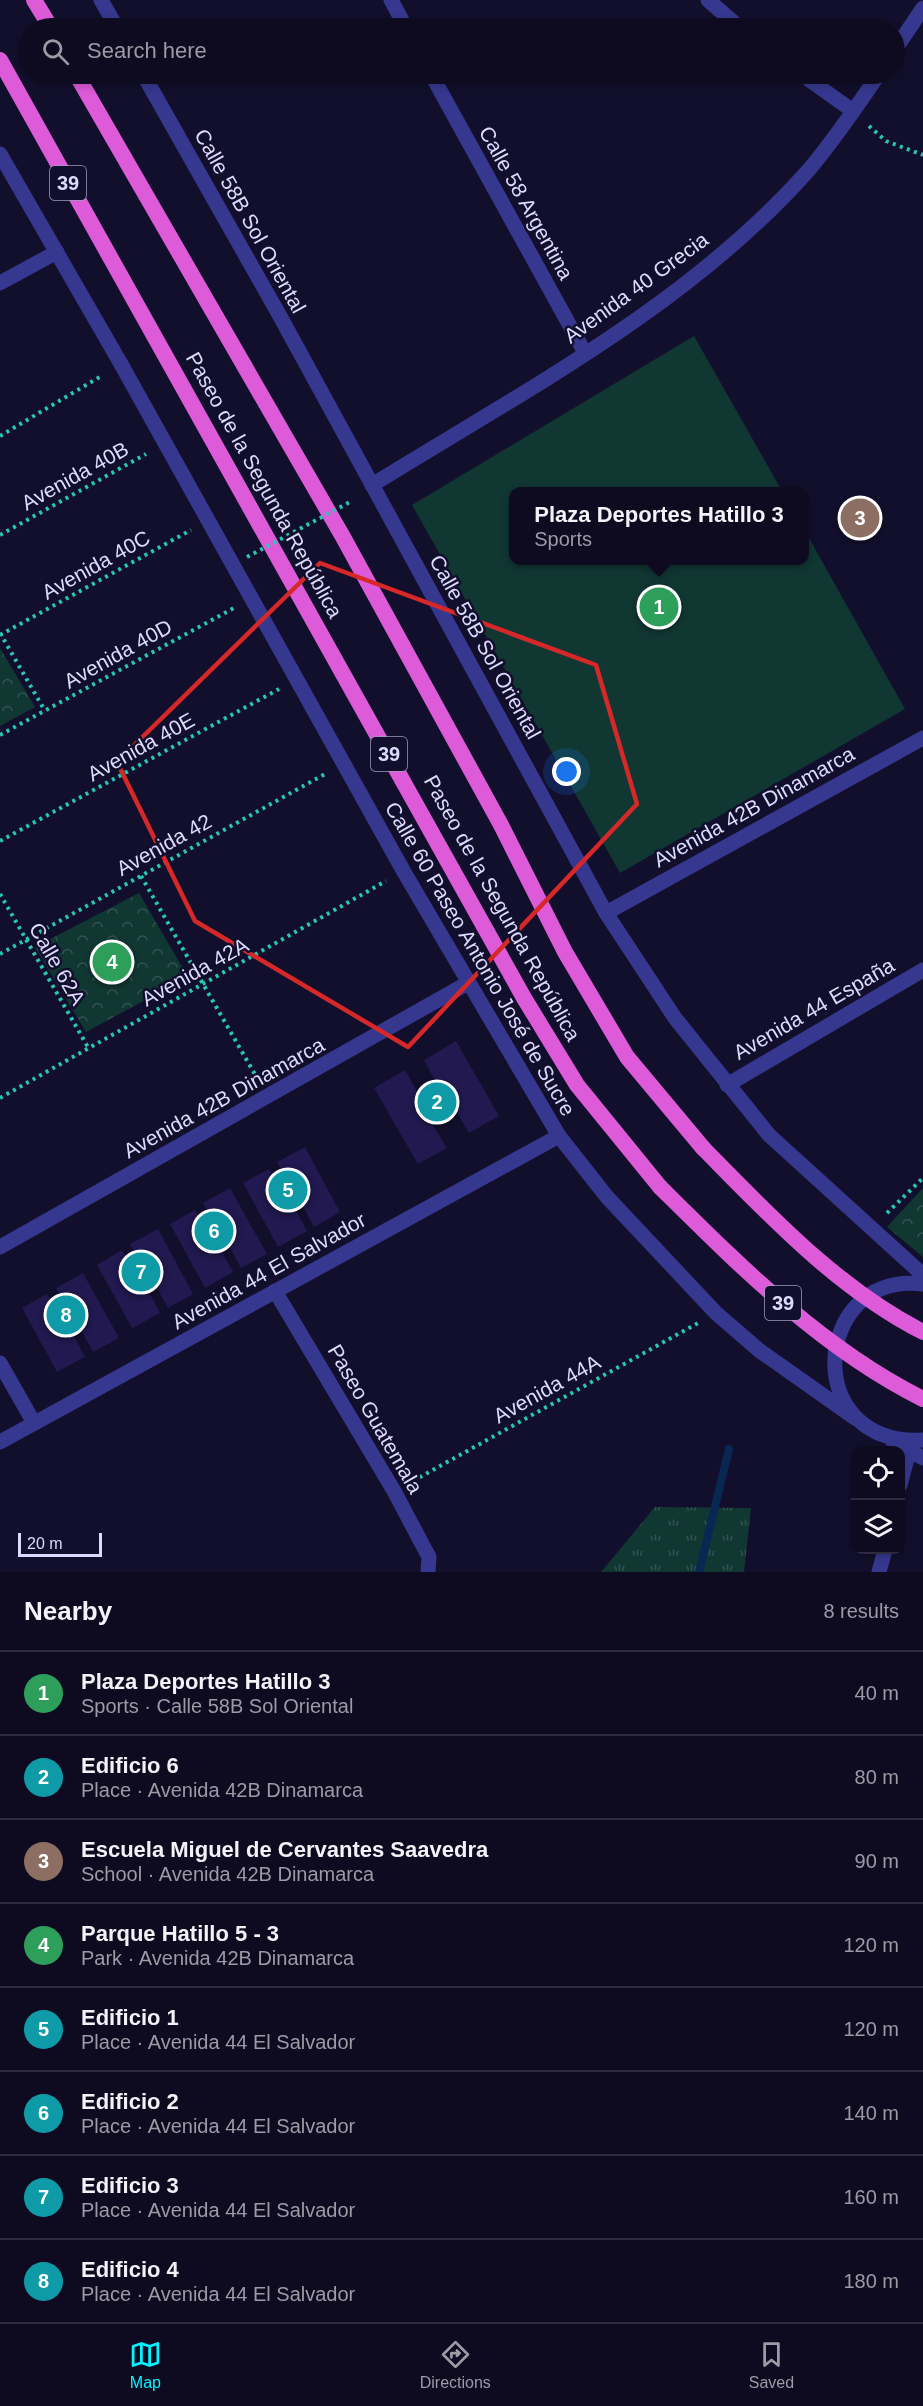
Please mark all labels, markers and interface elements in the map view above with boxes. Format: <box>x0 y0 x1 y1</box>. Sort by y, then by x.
search box <box>18 18 905 84</box>
icon: search <box>39 35 72 68</box>
text: Search here <box>87 38 207 63</box>
street label: Calle 58 Argentina <box>475 122 578 284</box>
street label: Calle 58B Sol Oriental <box>190 125 311 317</box>
road number: 39 <box>50 166 86 200</box>
street label: Avenida 40 Grecia <box>559 227 712 348</box>
street label: Paseo de la Segunda República <box>182 348 347 622</box>
street label: Avenida 40B <box>17 437 132 514</box>
popup <box>509 487 809 565</box>
pin: 3 <box>840 496 880 540</box>
text: Plaza Deportes Hatillo 3 <box>534 502 784 527</box>
street label: Avenida 40C <box>38 525 154 604</box>
text: Sports <box>534 528 592 550</box>
street label: Calle 58B Sol Oriental <box>425 551 546 743</box>
pin: 1 <box>640 584 678 630</box>
street label: Avenida 40D <box>60 614 176 693</box>
street label: Avenida 40E <box>83 708 198 785</box>
road number: 39 <box>371 737 407 771</box>
street label: Avenida 42B Dinamarca <box>649 742 858 871</box>
your location <box>552 757 581 786</box>
street label: Paseo de la Segunda República <box>420 771 585 1045</box>
street label: Calle 60 Paseo Antonio José de Sucre <box>381 798 580 1120</box>
street label: Avenida 42 <box>112 809 215 880</box>
street label: Calle 62A <box>25 919 90 1009</box>
street label: Avenida 42A <box>137 933 252 1010</box>
pin: 4 <box>92 940 132 984</box>
street label: Avenida 44 España <box>729 953 898 1064</box>
street label: Avenida 42B Dinamarca <box>119 1033 328 1162</box>
pin: 2 <box>418 1080 456 1124</box>
pin: 5 <box>268 1168 308 1212</box>
street label: Avenida 44 El Salvador <box>168 1208 370 1333</box>
pin: 6 <box>194 1208 234 1254</box>
pin: 7 <box>122 1250 160 1294</box>
road number: 39 <box>765 1286 801 1320</box>
pin: 8 <box>46 1292 86 1338</box>
street label: Paseo Guatemala <box>323 1340 428 1498</box>
street label: Avenida 44A <box>489 1350 604 1427</box>
map controls <box>851 1446 905 1554</box>
button: locate <box>851 1446 905 1500</box>
button: layers <box>851 1500 905 1554</box>
scale bar <box>18 1530 102 1558</box>
text: 20 m <box>27 1535 63 1552</box>
text: Nearby <box>24 1596 112 1626</box>
text: 8 results <box>823 1600 899 1622</box>
text: Plaza Deportes Hatillo 3 <box>81 1669 330 1694</box>
text: 1 <box>38 1682 49 1704</box>
text: 40 m <box>855 1682 899 1704</box>
text: Sports · Calle 58B Sol Oriental <box>81 1695 353 1717</box>
text: Edificio 6 <box>81 1753 179 1778</box>
text: 2 <box>38 1766 49 1788</box>
text: 80 m <box>855 1766 899 1788</box>
text: Place · Avenida 42B Dinamarca <box>81 1779 363 1801</box>
text: Escuela Miguel de Cervantes Saavedra <box>81 1837 488 1862</box>
text: 3 <box>38 1850 49 1872</box>
text: 90 m <box>855 1850 899 1872</box>
text: School · Avenida 42B Dinamarca <box>81 1863 374 1885</box>
text: Parque Hatillo 5 - 3 <box>81 1921 279 1946</box>
text: 4 <box>38 1934 49 1956</box>
text: 120 m <box>843 1934 899 1956</box>
text: Park · Avenida 42B Dinamarca <box>81 1947 354 1969</box>
text: Edificio 1 <box>81 2005 179 2030</box>
text: 5 <box>38 2018 49 2040</box>
text: 120 m <box>843 2018 899 2040</box>
text: Place · Avenida 44 El Salvador <box>81 2031 355 2053</box>
text: Edificio 2 <box>81 2089 179 2114</box>
text: 6 <box>38 2102 49 2124</box>
text: 140 m <box>843 2102 899 2124</box>
text: Place · Avenida 44 El Salvador <box>81 2115 355 2137</box>
text: Edificio 3 <box>81 2173 179 2198</box>
text: 7 <box>38 2186 49 2208</box>
text: 160 m <box>843 2186 899 2208</box>
text: Place · Avenida 44 El Salvador <box>81 2199 355 2221</box>
text: Edificio 4 <box>81 2257 179 2282</box>
text: 8 <box>38 2270 49 2292</box>
text: 180 m <box>843 2270 899 2292</box>
text: Place · Avenida 44 El Salvador <box>81 2283 355 2305</box>
tab: Map <box>129 2338 162 2392</box>
tab: Directions <box>420 2338 491 2392</box>
tab: Saved <box>749 2338 794 2392</box>

